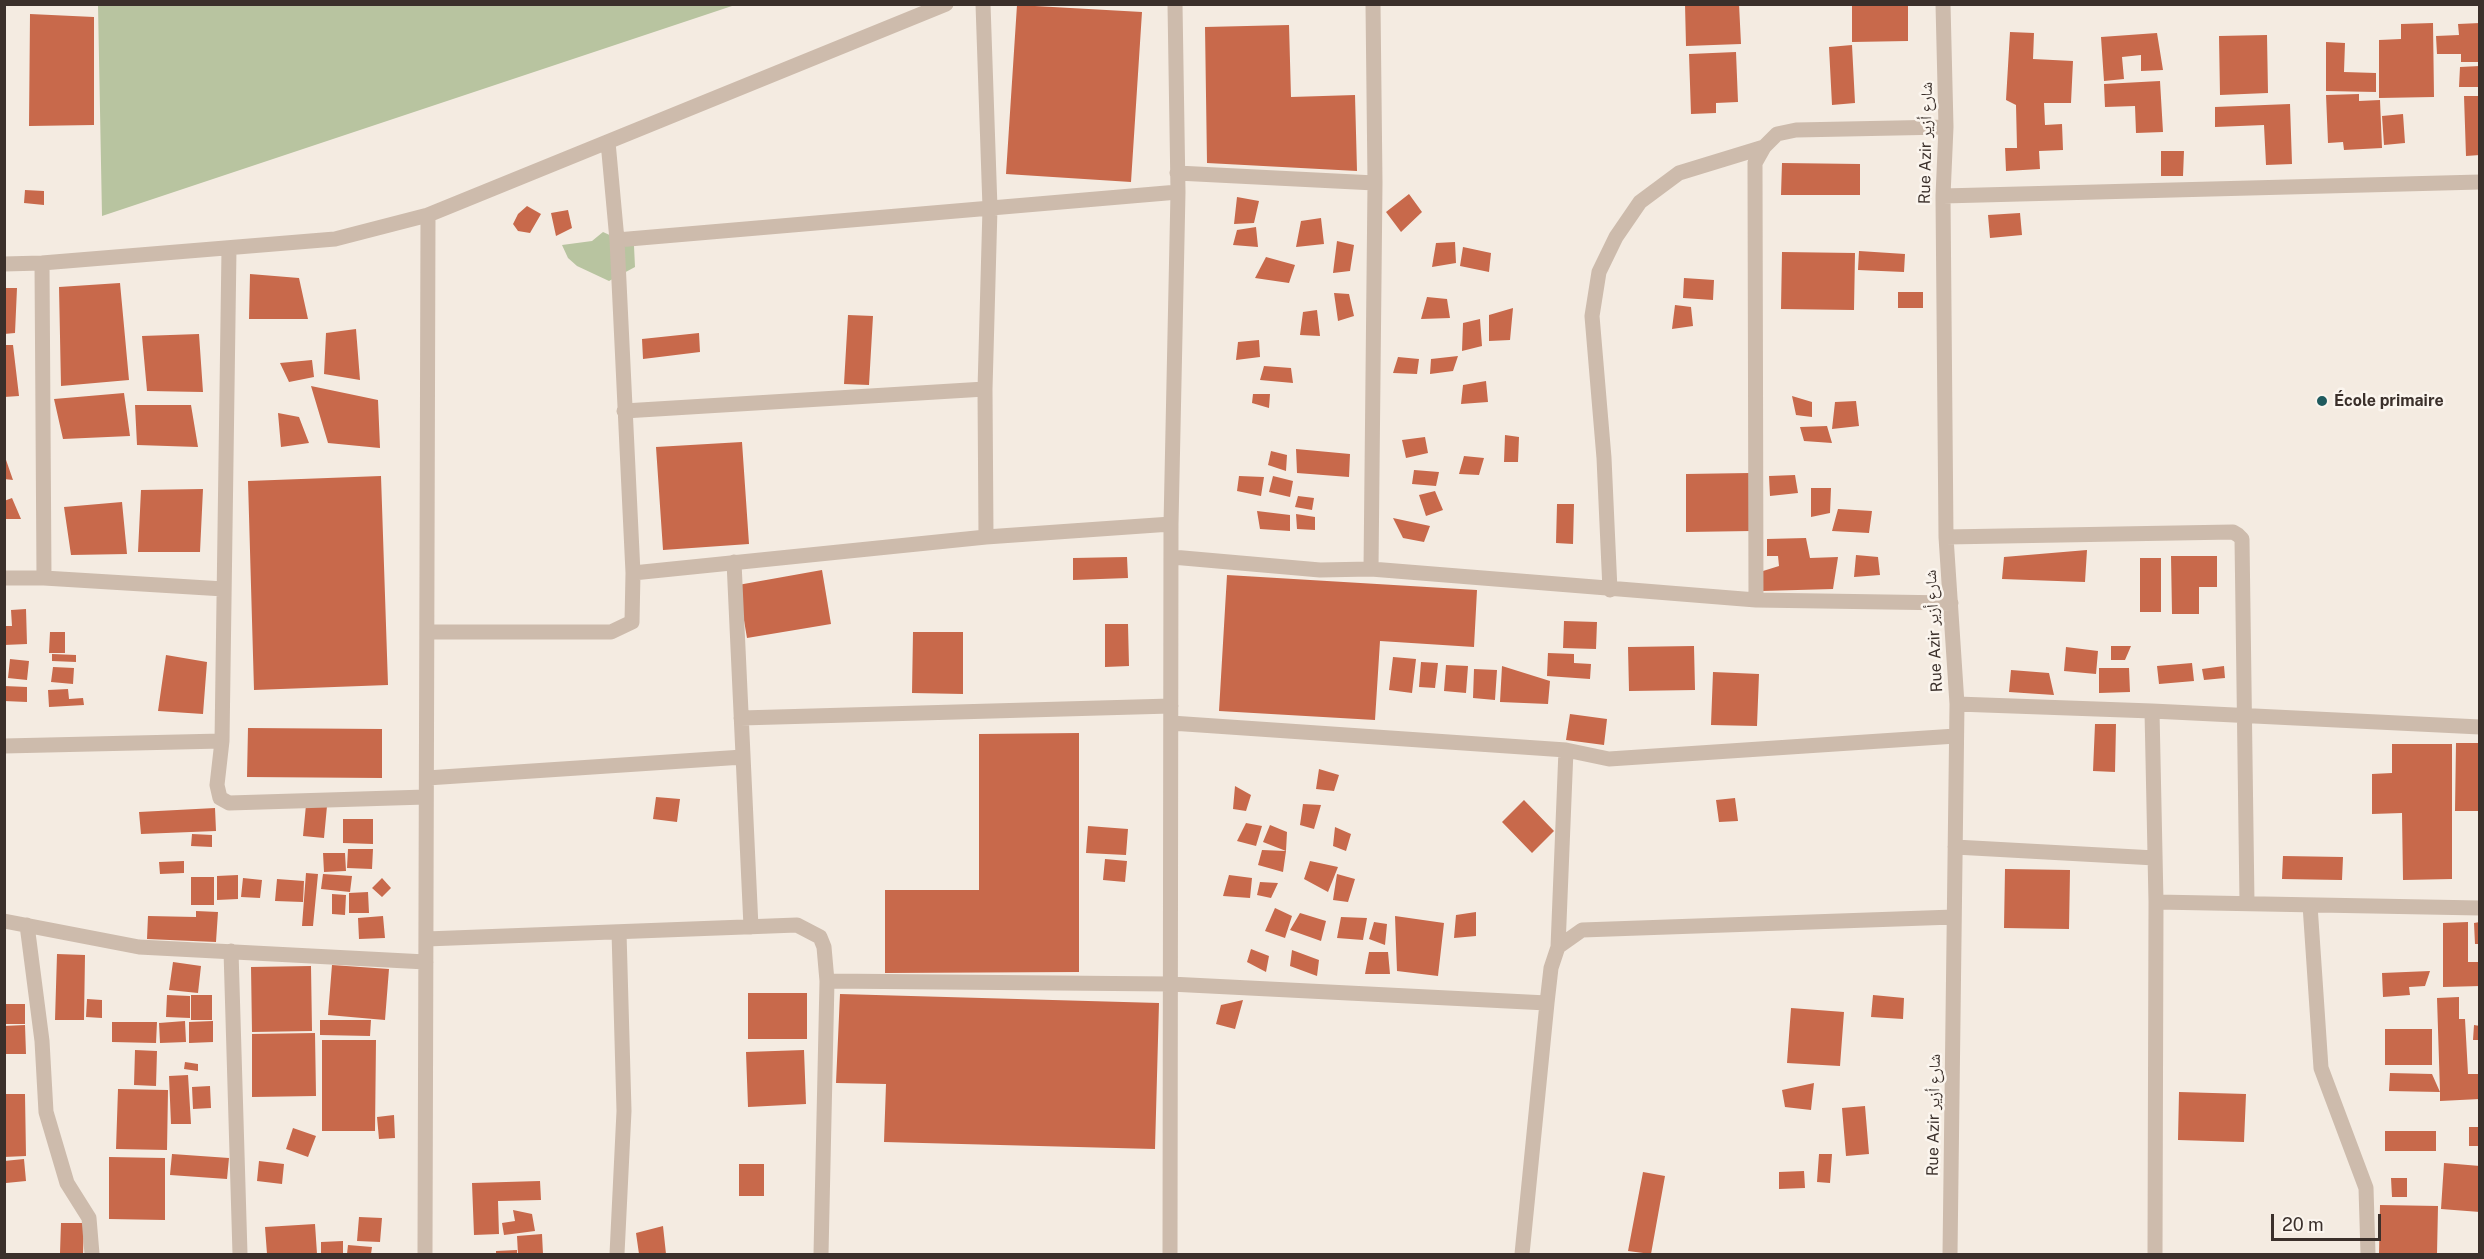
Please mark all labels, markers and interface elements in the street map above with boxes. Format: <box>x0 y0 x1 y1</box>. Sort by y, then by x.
street label: Rue Azir شارع أزير <box>1915 82 1937 204</box>
place label: École primaire <box>2334 391 2444 411</box>
marker: École primaire <box>2315 394 2329 408</box>
street label: Rue Azir شارع أزير <box>1921 569 1947 693</box>
street label: Rue Azir شارع أزير <box>1923 1054 1945 1176</box>
scale bar <box>2274 1202 2384 1240</box>
text: 20 m <box>2282 1214 2324 1235</box>

